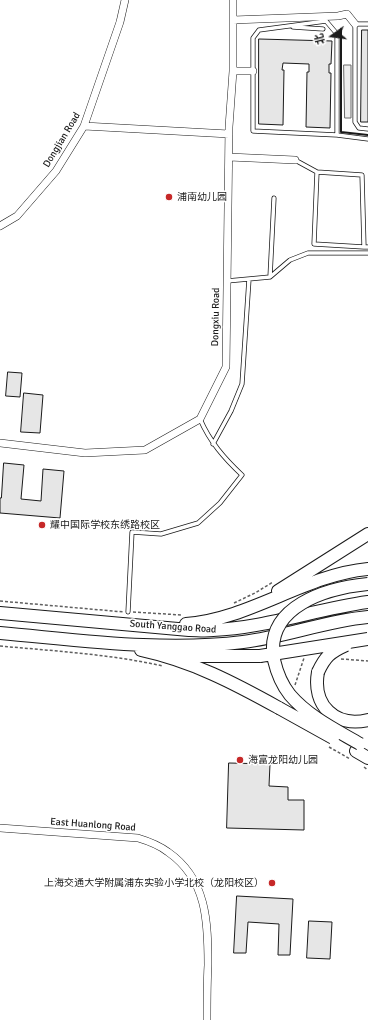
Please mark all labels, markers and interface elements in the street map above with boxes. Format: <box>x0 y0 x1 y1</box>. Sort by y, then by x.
north arrow <box>312 16 352 56</box>
text: 北 <box>312 32 328 46</box>
street label: Dongjian Road <box>41 110 83 170</box>
place label: 浦南幼儿园 <box>177 191 227 203</box>
marker: 浦南幼儿园 <box>164 192 174 202</box>
street label: Dongxiu Road <box>209 287 223 347</box>
place label: 耀中国际学校东绣路校区 <box>50 519 160 531</box>
marker: 耀中国际学校东绣路校区 <box>37 520 47 530</box>
street label: South Yanggao Road <box>129 618 217 636</box>
place label: 海富龙阳幼儿园 <box>248 754 318 766</box>
marker: 海富龙阳幼儿园 <box>235 755 245 765</box>
street label: East Huanlong Road <box>50 816 136 834</box>
place label: 上海交通大学附属浦东实验小学北校（龙阳校区） <box>44 877 264 889</box>
marker: 上海交通大学附属浦东实验小学北校（龙阳校区） <box>267 878 277 888</box>

